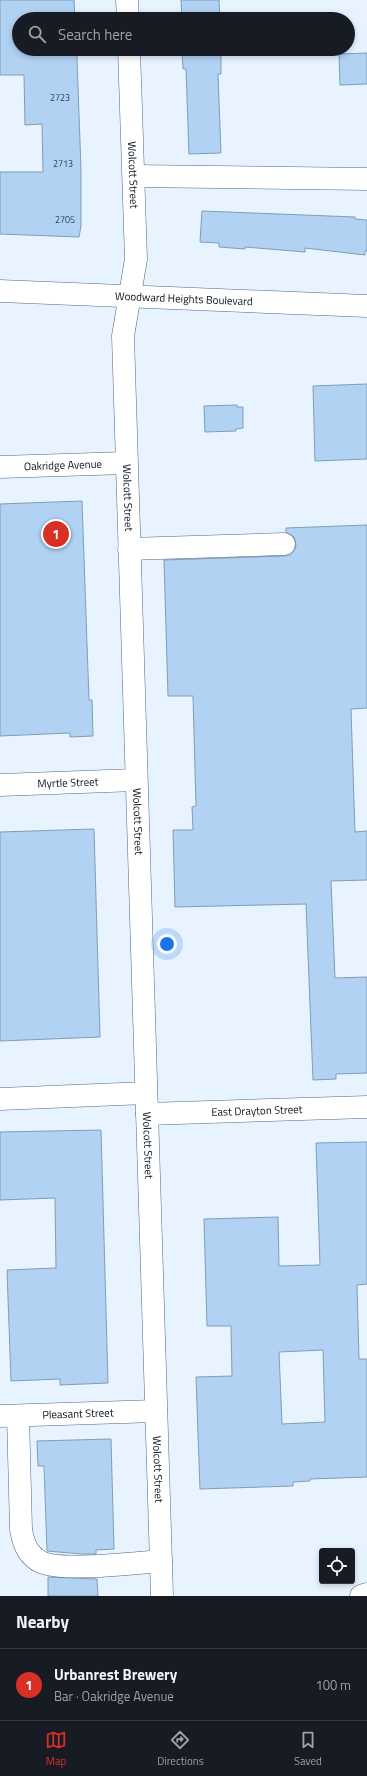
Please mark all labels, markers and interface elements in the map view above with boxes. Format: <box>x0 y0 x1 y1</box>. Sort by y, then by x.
search box <box>12 12 355 56</box>
icon: search <box>26 23 48 45</box>
text: Search here <box>58 23 132 46</box>
house number: 2723 <box>50 91 70 104</box>
street label: Wolcott Street <box>124 141 142 209</box>
house number: 2713 <box>53 157 73 170</box>
house number: 2705 <box>55 213 75 226</box>
street label: Woodward Heights Boulevard <box>115 288 253 309</box>
street label: Oakridge Avenue <box>24 456 103 474</box>
street label: Wolcott Street <box>119 464 137 532</box>
pin: 1 <box>43 519 69 549</box>
street label: Myrtle Street <box>37 773 99 792</box>
street label: Wolcott Street <box>129 788 147 855</box>
your location <box>157 934 177 954</box>
street label: East Drayton Street <box>211 1101 303 1120</box>
street label: Wolcott Street <box>139 1112 157 1179</box>
street label: Pleasant Street <box>42 1404 114 1423</box>
street label: Wolcott Street <box>149 1436 167 1503</box>
map controls <box>319 1548 355 1584</box>
button: locate <box>319 1548 355 1584</box>
text: Nearby <box>16 1609 69 1635</box>
text: Urbanrest Brewery <box>54 1663 177 1686</box>
text: 1 <box>25 1675 33 1695</box>
text: 100 m <box>315 1675 351 1695</box>
text: Bar · Oakridge Avenue <box>54 1686 174 1706</box>
tab: Map <box>45 1729 67 1769</box>
tab: Directions <box>157 1729 204 1769</box>
tab: Saved <box>294 1729 322 1769</box>

